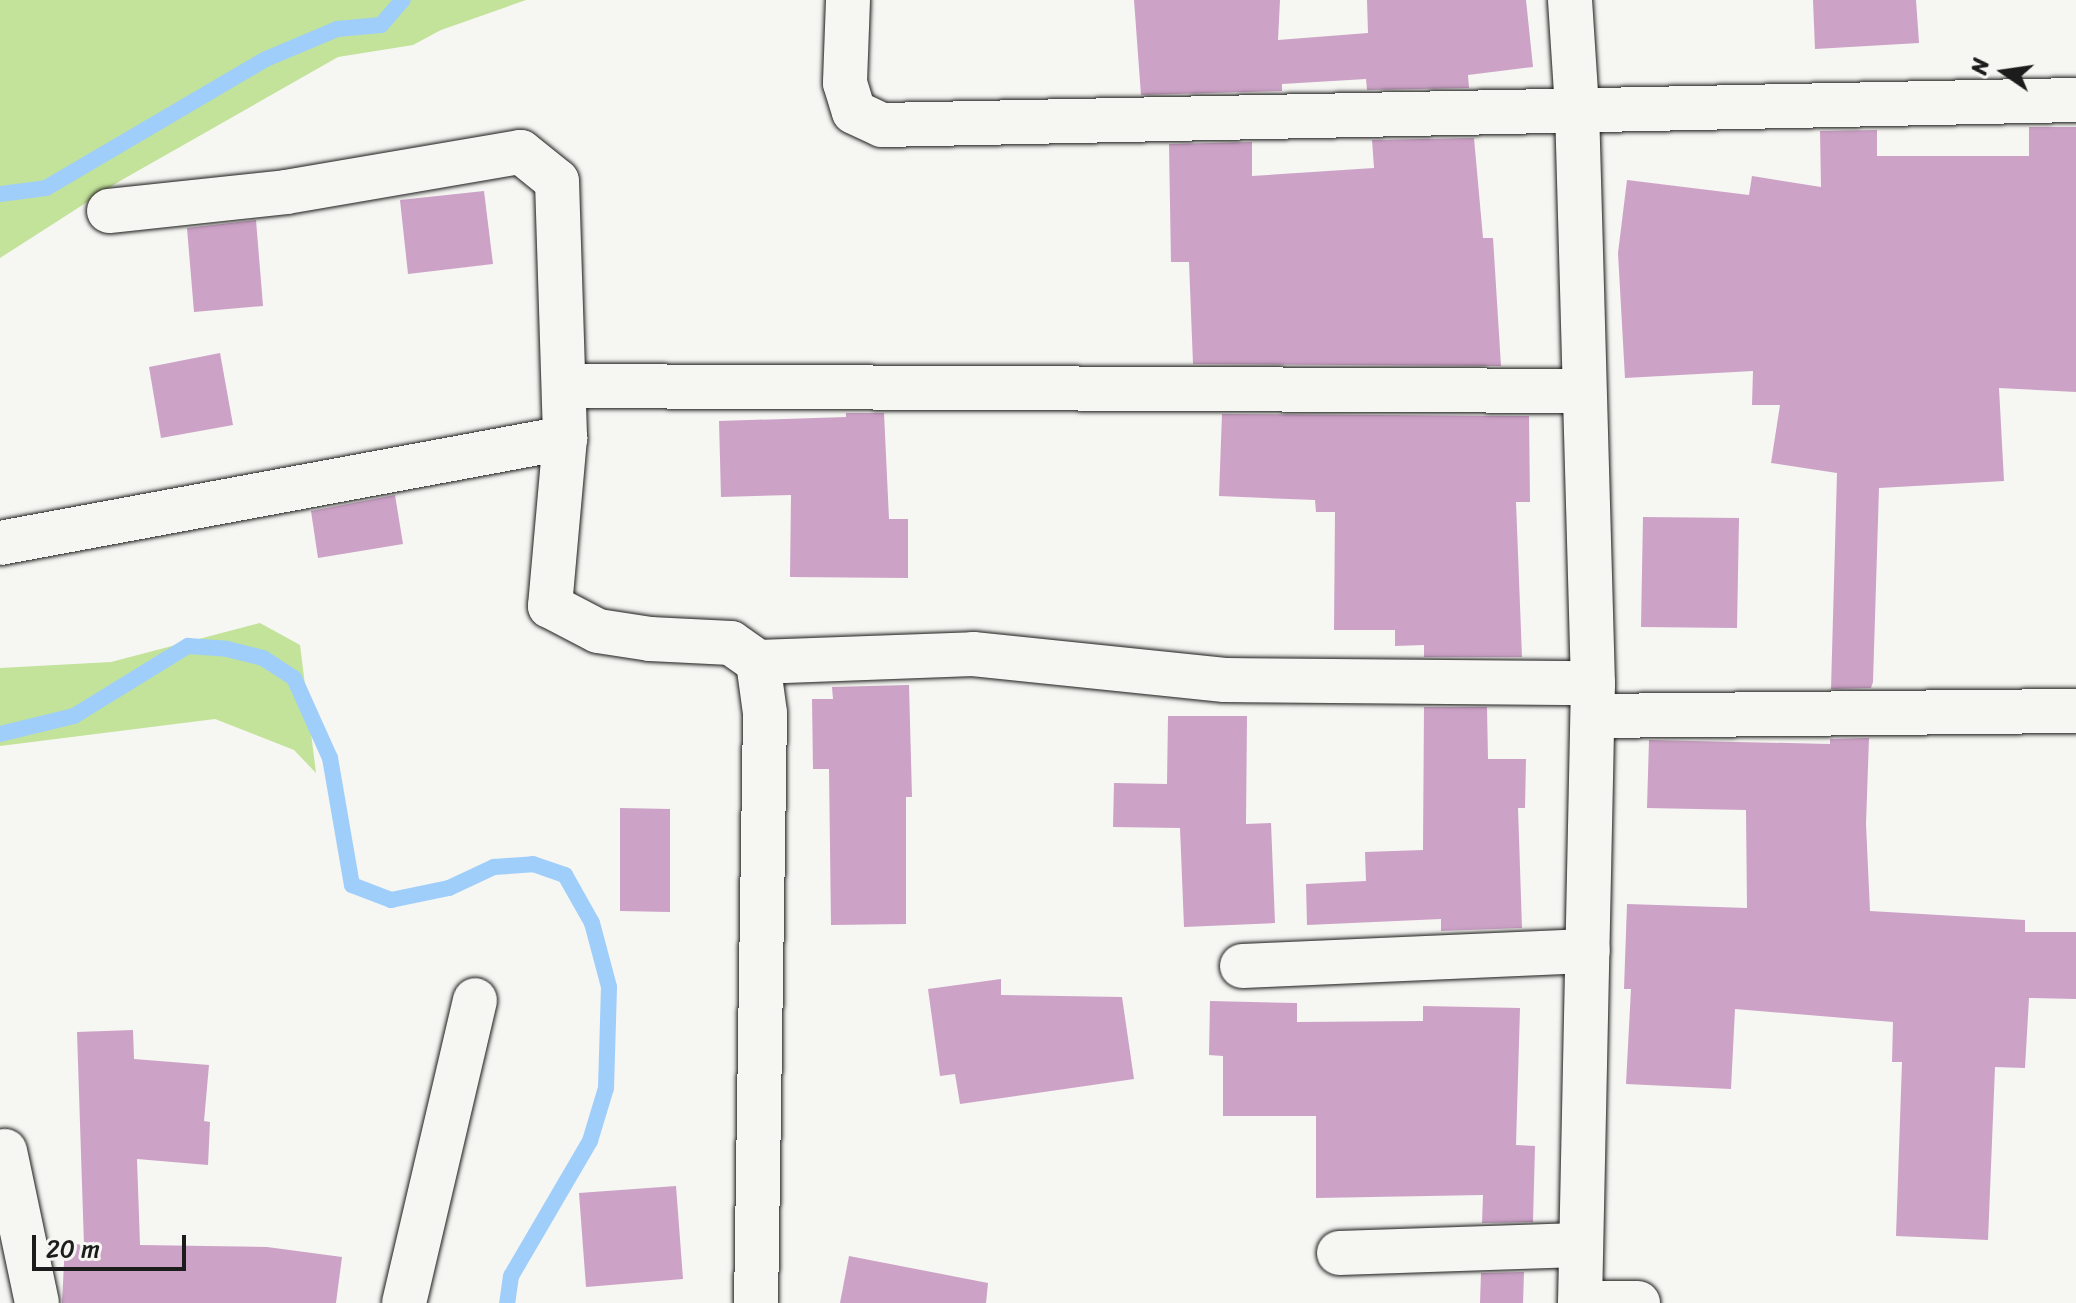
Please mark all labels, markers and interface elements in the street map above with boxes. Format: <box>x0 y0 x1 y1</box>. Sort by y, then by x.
north arrow <box>1964 32 2044 112</box>
text: N <box>1959 55 2001 78</box>
scale bar <box>36 1219 190 1269</box>
text: 20 m <box>46 1228 100 1270</box>

